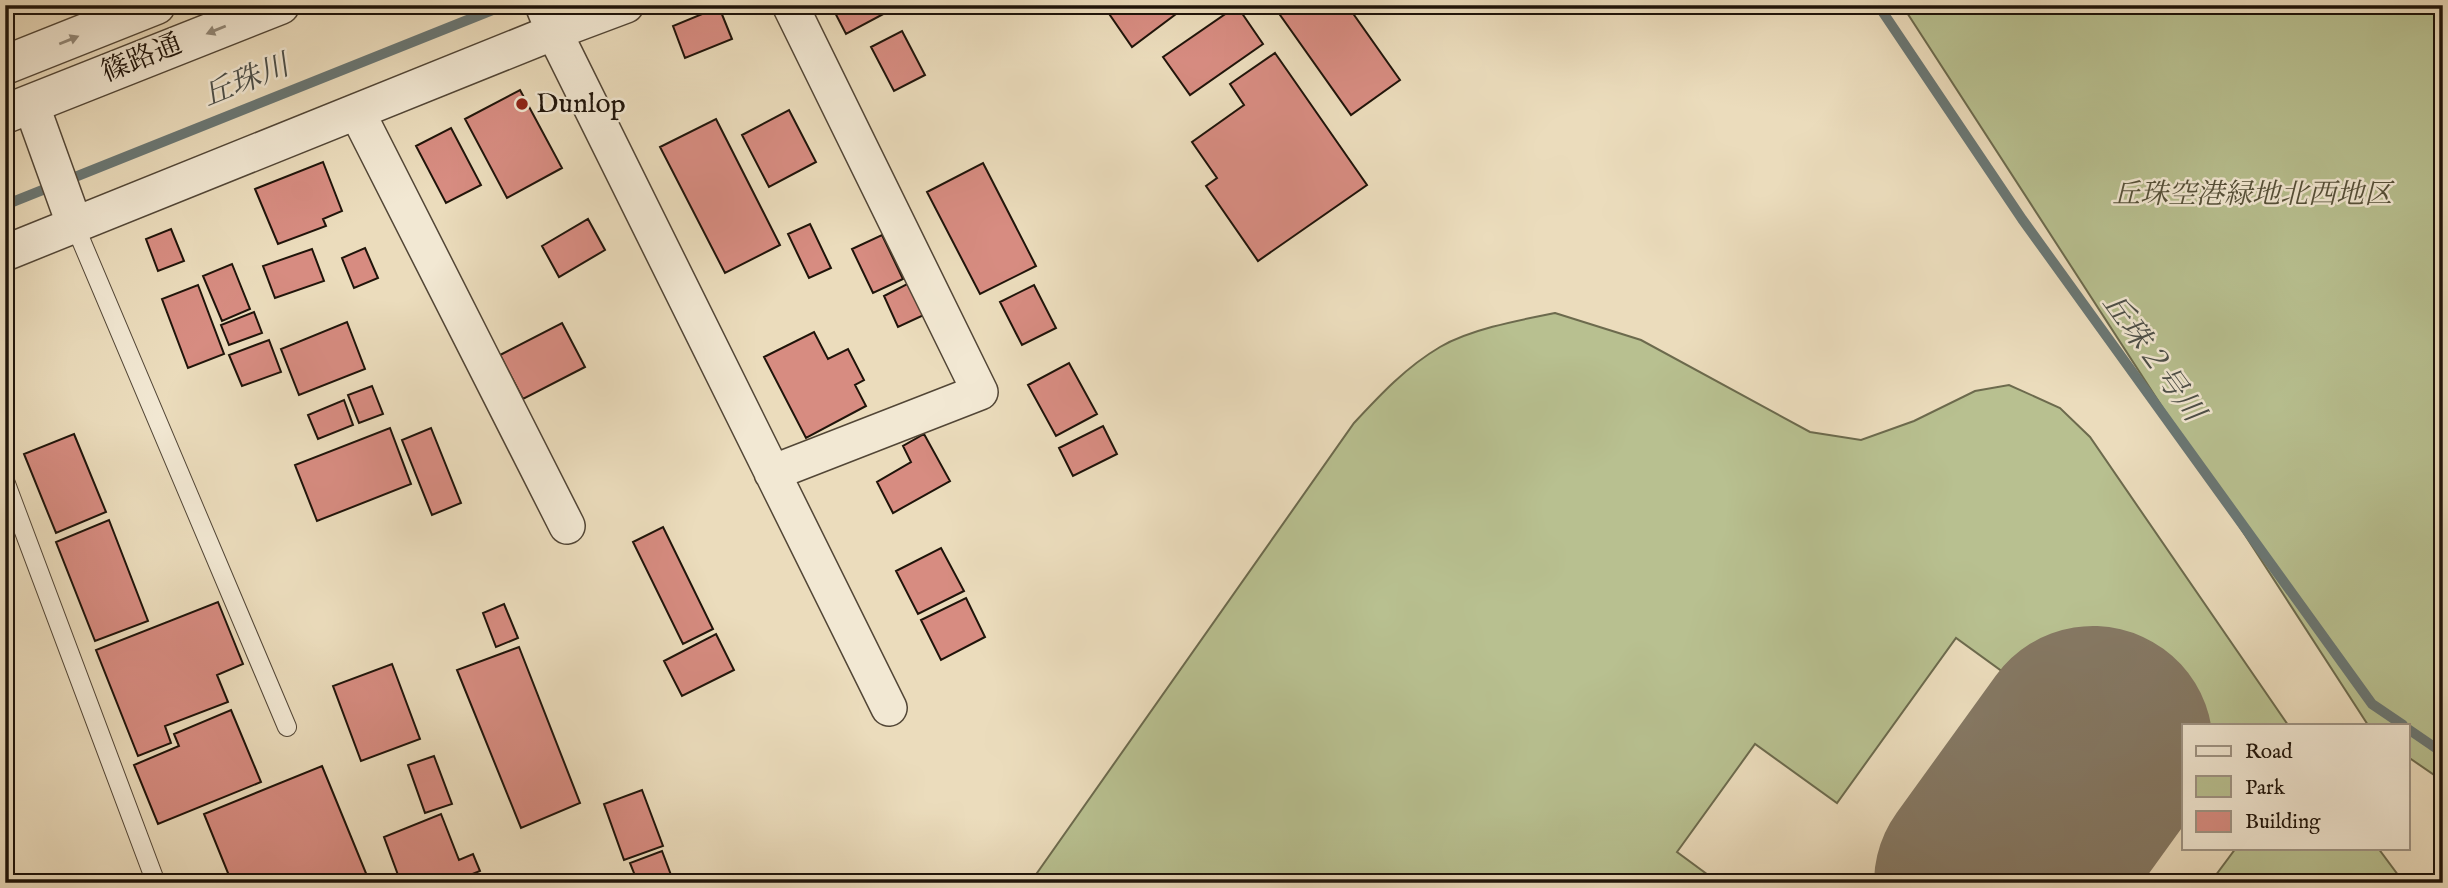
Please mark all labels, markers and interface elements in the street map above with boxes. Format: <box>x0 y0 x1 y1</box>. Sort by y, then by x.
one-way arrow <box>205 25 226 36</box>
street label: 篠路通 <box>96 27 188 91</box>
one-way arrow <box>58 34 79 45</box>
water label: 丘珠川 <box>197 46 298 116</box>
place label: Dunlop <box>536 87 626 122</box>
marker: Dunlop <box>514 96 530 112</box>
park label: 丘珠空港緑地北西地区 <box>2112 178 2395 213</box>
water label: 丘珠２号川 <box>2093 286 2213 432</box>
legend <box>2182 724 2410 850</box>
text: Road <box>2245 739 2293 766</box>
text: Park <box>2245 775 2286 802</box>
text: Building <box>2245 809 2321 836</box>

